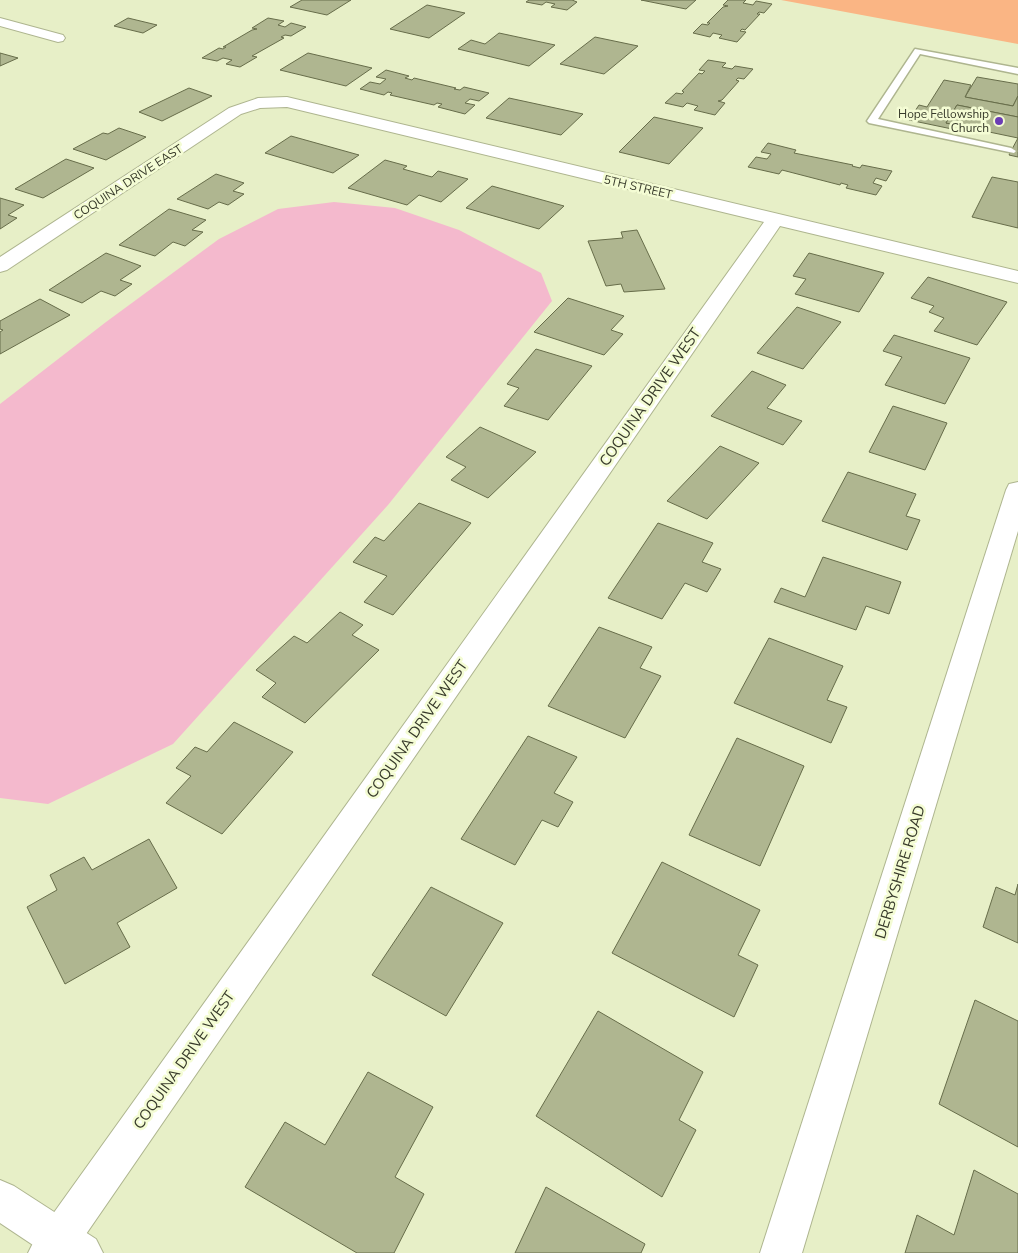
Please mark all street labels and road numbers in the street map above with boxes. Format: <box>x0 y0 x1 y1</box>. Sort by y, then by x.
street label: COQUINA DRIVE EAST <box>70 140 186 223</box>
street label: 5TH STREET <box>602 171 675 203</box>
street label: COQUINA DRIVE WEST <box>595 324 705 470</box>
street label: COQUINA DRIVE WEST <box>362 656 472 802</box>
street label: DERBYSHIRE ROAD <box>870 803 930 941</box>
street label: COQUINA DRIVE WEST <box>129 987 239 1133</box>

